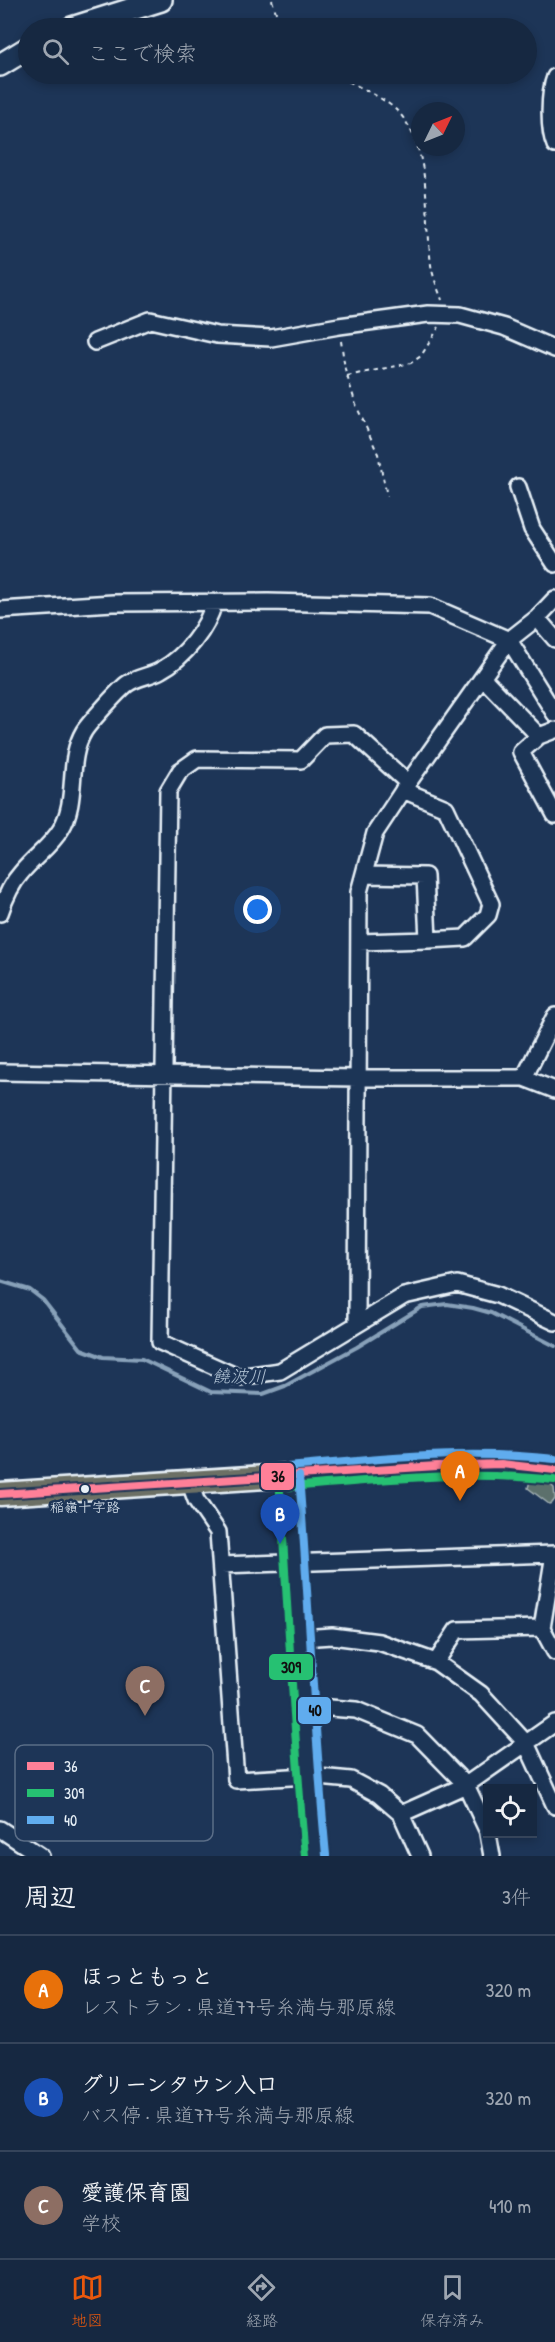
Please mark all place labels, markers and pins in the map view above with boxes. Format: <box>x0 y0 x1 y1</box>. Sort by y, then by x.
pin: A <box>440 1452 480 1501</box>
marker: 稲嶺十字路 <box>79 1483 91 1495</box>
pin: B <box>260 1494 300 1544</box>
place label: 稲嶺十字路 <box>50 1497 120 1516</box>
pin: C <box>126 1666 164 1716</box>

